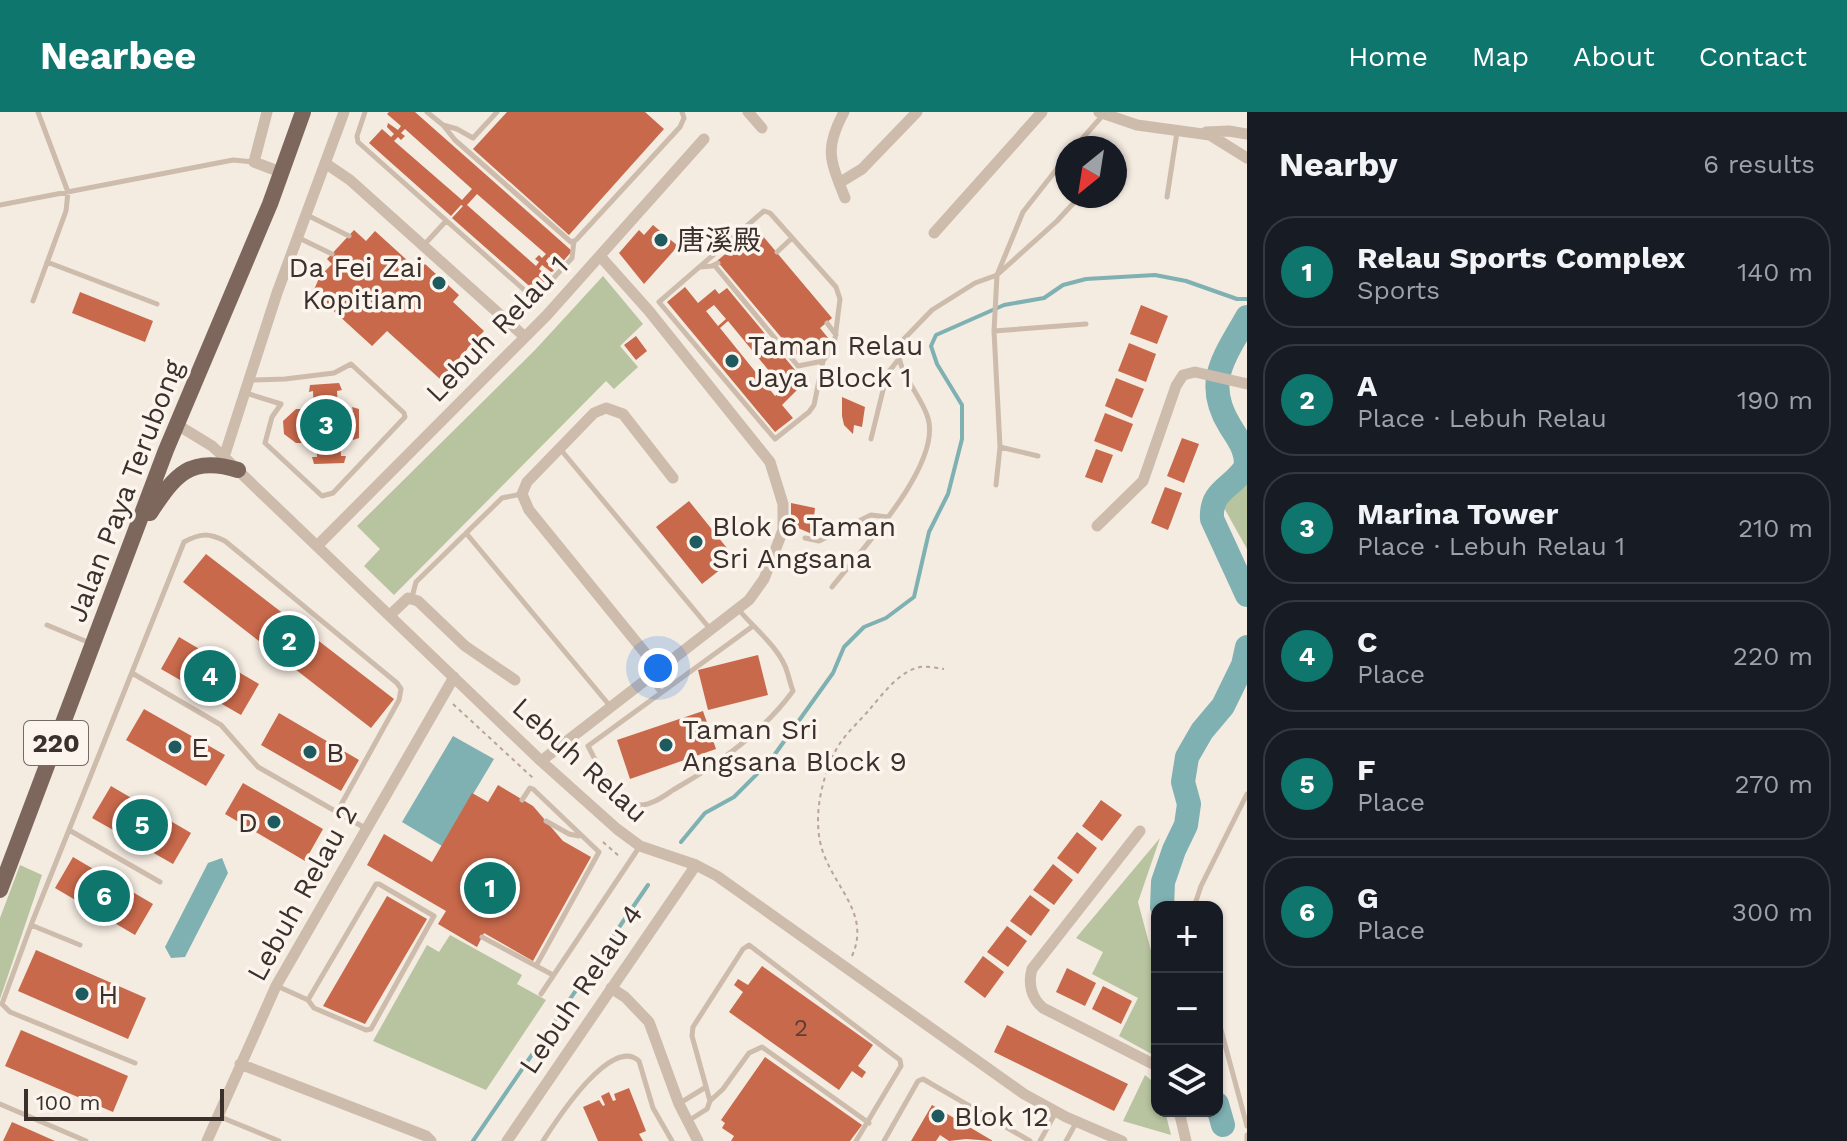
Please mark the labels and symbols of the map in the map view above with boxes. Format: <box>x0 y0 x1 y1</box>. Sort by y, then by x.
north arrow <box>1055 136 1127 208</box>
place label: 唐溪殿 <box>677 224 761 257</box>
marker: 唐溪殿 <box>652 231 670 249</box>
street label: Lebuh Relau 1 <box>419 249 575 409</box>
place label: Da Fei Zai Kopitiam <box>288 251 423 316</box>
marker: Da Fei Zai Kopitiam <box>430 274 448 292</box>
place label: Taman Relau Jaya Block 1 <box>748 329 923 394</box>
marker: Taman Relau Jaya Block 1 <box>723 352 741 370</box>
street label: Jalan Paya Terubong <box>60 355 190 627</box>
pin: 3 <box>300 395 352 455</box>
place label: Blok 6 Taman Sri Angsana <box>712 510 896 575</box>
marker: Blok 6 Taman Sri Angsana <box>687 533 705 551</box>
pin: 2 <box>263 611 315 671</box>
pin: 4 <box>184 646 236 706</box>
your location <box>638 648 678 688</box>
street label: Lebuh Relau <box>506 691 654 829</box>
place label: Taman Sri Angsana Block 9 <box>682 713 907 778</box>
road number: 220 <box>24 721 88 765</box>
place label: E <box>191 731 209 764</box>
place label: B <box>326 736 344 769</box>
marker: Taman Sri Angsana Block 9 <box>657 736 675 754</box>
marker: E <box>166 738 184 756</box>
marker: B <box>301 743 319 761</box>
pin: 5 <box>116 795 168 855</box>
street label: Lebuh Relau 2 <box>240 799 364 987</box>
place label: D <box>238 806 258 839</box>
marker: D <box>265 813 283 831</box>
pin: 1 <box>464 858 516 918</box>
pin: 6 <box>78 866 130 926</box>
street label: Lebuh Relau 4 <box>512 898 650 1080</box>
place label: H <box>98 978 119 1011</box>
marker: H <box>73 985 91 1003</box>
house number: 2 <box>794 1014 808 1042</box>
scale bar <box>24 1085 224 1121</box>
place label: Blok 12 <box>954 1100 1049 1133</box>
marker: Blok 12 <box>929 1107 947 1125</box>

